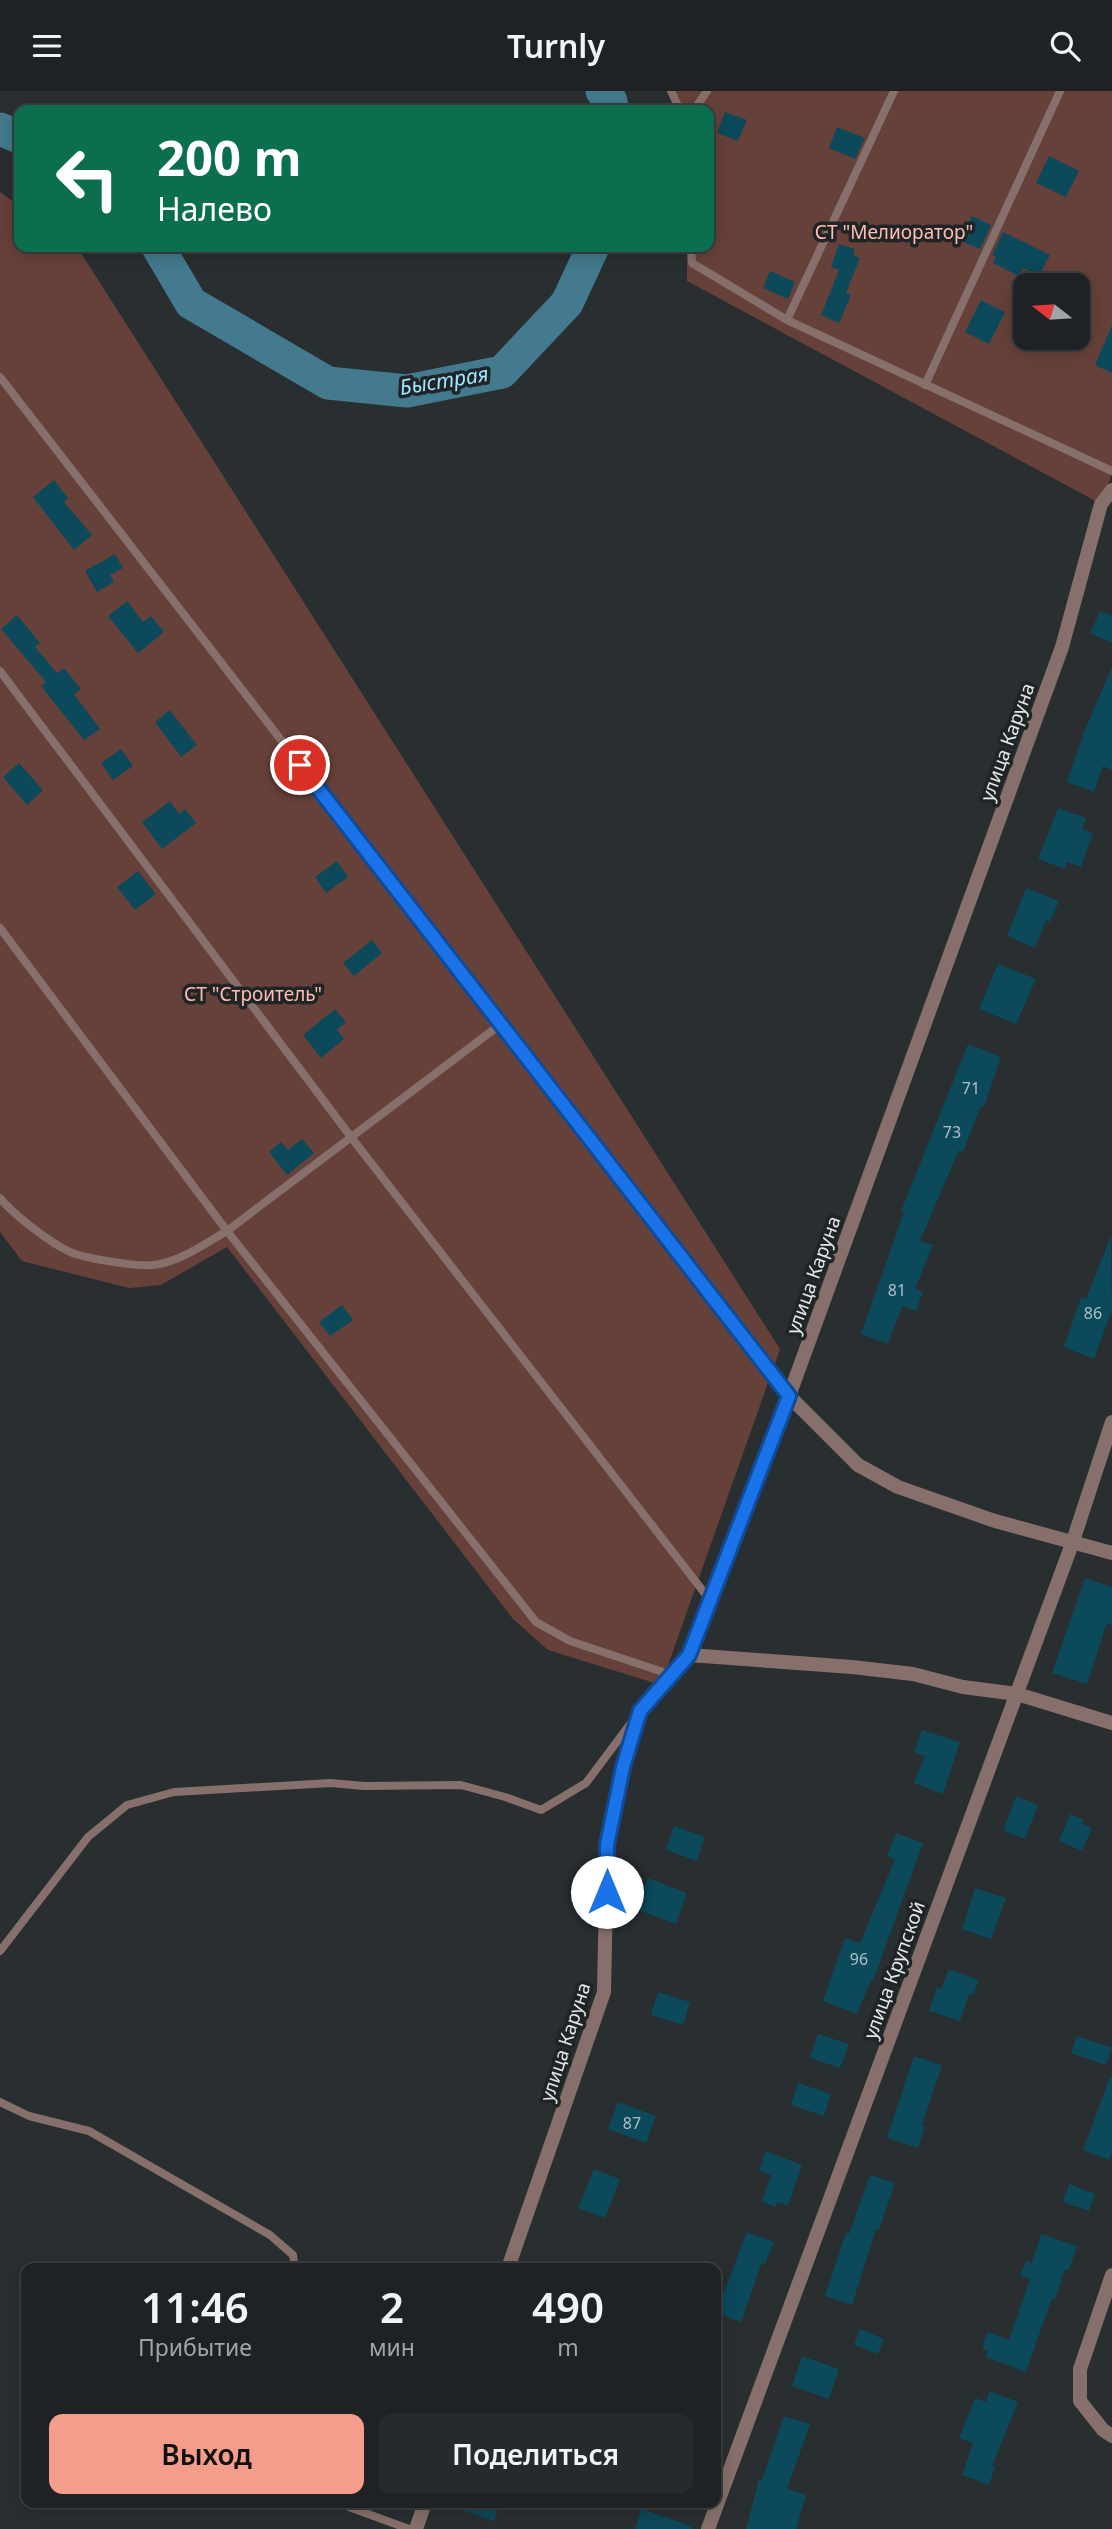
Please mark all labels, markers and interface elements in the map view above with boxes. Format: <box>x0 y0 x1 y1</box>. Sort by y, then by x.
text: Turnly <box>507 24 605 67</box>
icon: menu <box>28 27 66 65</box>
icon: search <box>1046 27 1084 65</box>
text: 200 m <box>157 124 302 190</box>
icon: left <box>42 133 133 224</box>
text: Налево <box>157 187 272 230</box>
park label: СТ "Мелиоратор" <box>815 219 973 245</box>
north arrow <box>1013 273 1090 350</box>
map controls <box>1013 273 1090 350</box>
water label: Быстрая <box>397 359 490 401</box>
street label: улица Каруна <box>974 679 1040 805</box>
pin <box>270 735 330 795</box>
icon: arrive <box>281 746 319 784</box>
park label: СТ "Строитель" <box>184 981 322 1007</box>
house number: 71 <box>962 1077 980 1099</box>
house number: 73 <box>943 1121 961 1143</box>
street label: улица Каруна <box>780 1212 846 1338</box>
house number: 81 <box>888 1279 906 1301</box>
house number: 86 <box>1084 1302 1102 1324</box>
position arrow <box>570 1855 644 1929</box>
street label: улица Крупской <box>857 1897 931 2043</box>
house number: 96 <box>850 1948 868 1970</box>
street label: улица Каруна <box>533 1979 597 2105</box>
house number: 87 <box>623 2112 641 2134</box>
text: 11:46 <box>141 2278 249 2335</box>
text: 2 <box>380 2278 404 2335</box>
text: 490 <box>532 2278 604 2335</box>
text: Прибытие <box>138 2331 252 2363</box>
text: мин <box>369 2331 415 2363</box>
text: m <box>557 2331 579 2363</box>
button: Выход <box>49 2414 364 2494</box>
button: Поделиться <box>378 2414 693 2494</box>

